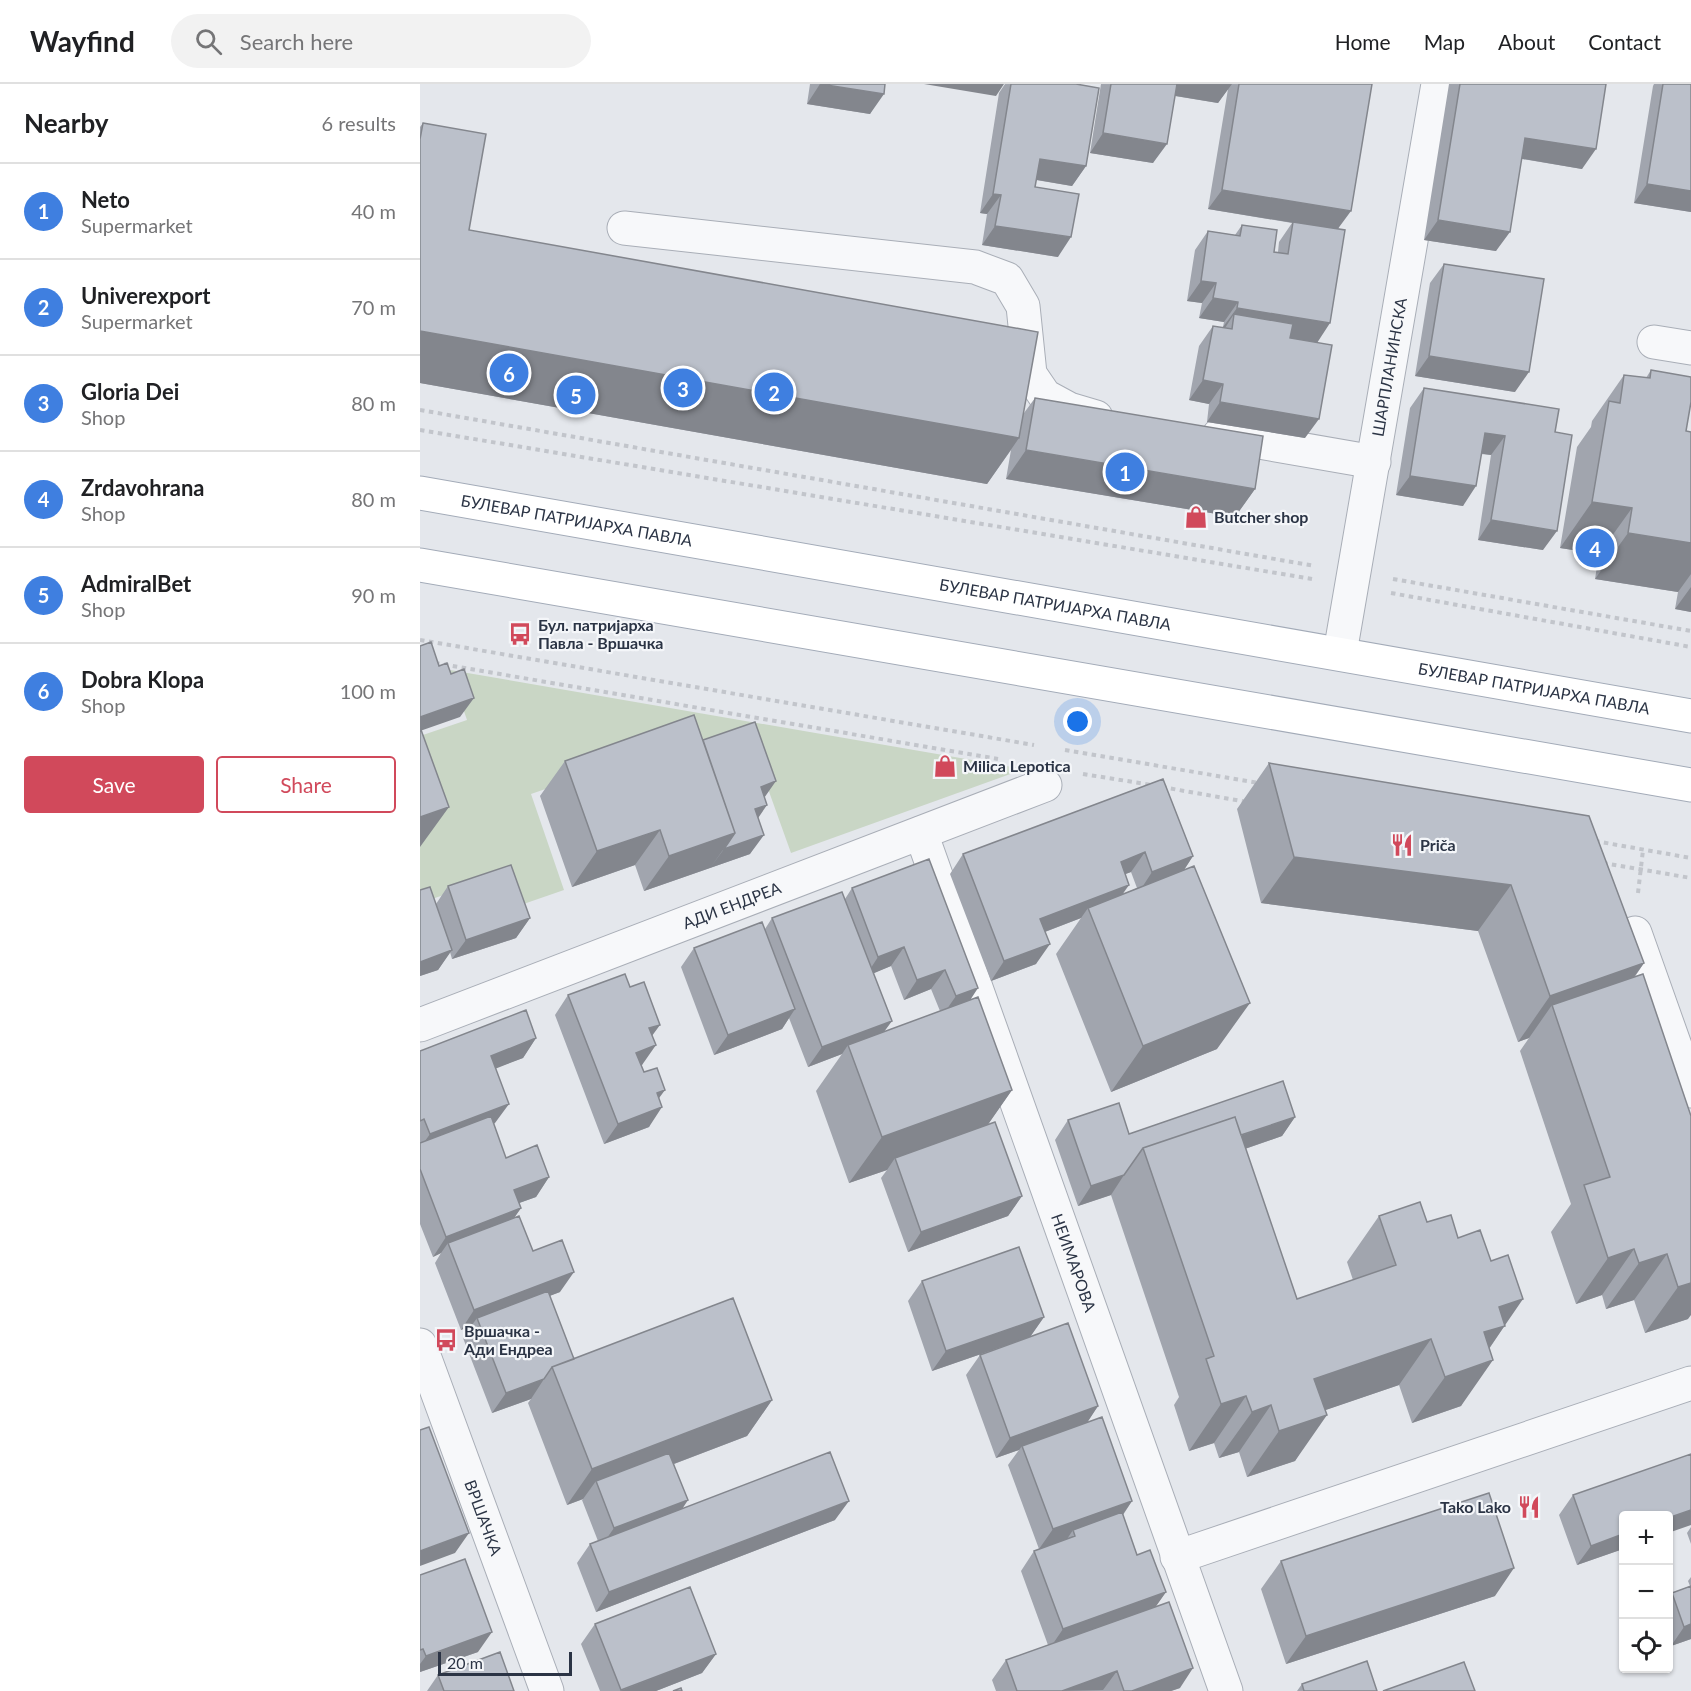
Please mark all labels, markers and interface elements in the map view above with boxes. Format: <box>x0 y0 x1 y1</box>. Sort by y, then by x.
search box <box>171 14 591 68</box>
text: Wayfind <box>30 24 135 58</box>
icon: search <box>192 25 225 58</box>
text: Search here <box>240 28 353 55</box>
text: Home <box>1335 29 1391 54</box>
text: Map <box>1424 29 1465 54</box>
text: About <box>1498 29 1555 54</box>
text: Contact <box>1588 29 1661 54</box>
text: Nearby <box>24 107 109 139</box>
text: 6 results <box>321 111 396 135</box>
text: Neto <box>81 186 130 213</box>
text: 1 <box>38 199 49 223</box>
text: 40 m <box>351 199 396 223</box>
text: Supermarket <box>81 213 193 237</box>
text: Univerexport <box>81 282 210 309</box>
text: 2 <box>38 295 49 319</box>
text: 70 m <box>351 295 396 319</box>
street label: ШАРПЛАНИНСКА <box>1367 296 1410 438</box>
text: Supermarket <box>81 309 193 333</box>
pin: 6 <box>490 350 529 396</box>
pin: 3 <box>664 366 702 410</box>
pin: 2 <box>754 370 794 414</box>
pin: 5 <box>556 372 596 418</box>
text: Gloria Dei <box>81 378 179 405</box>
text: 3 <box>38 391 49 415</box>
text: 80 m <box>351 391 396 415</box>
text: Shop <box>81 405 125 429</box>
pin: 1 <box>1106 450 1144 494</box>
text: Zrdavohrana <box>81 474 204 501</box>
text: 4 <box>38 487 49 511</box>
text: 80 m <box>351 487 396 511</box>
street label: БУЛЕВАР ПАТРИЈАРХА ПАВЛА <box>459 490 694 550</box>
text: Shop <box>81 501 125 525</box>
shop icon: Butcher shop <box>1183 504 1209 530</box>
place label: Butcher shop <box>1214 507 1308 526</box>
pin: 4 <box>1576 526 1614 570</box>
text: AdmiralBet <box>81 570 191 597</box>
street label: БУЛЕВАР ПАТРИЈАРХА ПАВЛА <box>938 574 1173 634</box>
text: 5 <box>38 583 49 607</box>
text: 90 m <box>351 583 396 607</box>
text: Shop <box>81 597 125 621</box>
place label: Бул. патријарха Павла - Вршачка <box>538 615 663 652</box>
bus stop icon: Бул. патријарха Павла - Вршачка <box>507 621 533 647</box>
street label: БУЛЕВАР ПАТРИЈАРХА ПАВЛА <box>1417 658 1652 718</box>
text: Dobra Klopa <box>81 666 204 693</box>
text: 6 <box>38 679 49 703</box>
text: 100 m <box>340 679 396 703</box>
text: Shop <box>81 693 125 717</box>
your location <box>1063 707 1092 736</box>
shop icon: Milica Lepotica <box>932 753 958 779</box>
button: Save <box>24 756 204 813</box>
button: Share <box>216 756 396 813</box>
place label: Milica Lepotica <box>963 756 1071 775</box>
restaurant icon: Priča <box>1389 832 1415 858</box>
place label: Priča <box>1420 835 1456 854</box>
street label: АДИ ЕНДРЕА <box>680 877 784 932</box>
street label: НЕИМАРОВА <box>1048 1211 1100 1314</box>
place label: Вршачка - Ади Ендреа <box>463 1321 553 1358</box>
bus stop icon: Вршачка - Ади Ендреа <box>433 1327 459 1353</box>
street label: ВРШАЧКА <box>461 1477 507 1558</box>
restaurant icon: Tako Lako <box>1516 1494 1542 1520</box>
place label: Tako Lako <box>1440 1497 1511 1516</box>
map controls <box>1619 1511 1673 1673</box>
button: + <box>1619 1511 1673 1565</box>
button: − <box>1619 1565 1673 1619</box>
button: locate <box>1619 1619 1673 1673</box>
scale bar <box>438 1649 572 1676</box>
text: 20 m <box>447 1653 483 1672</box>

